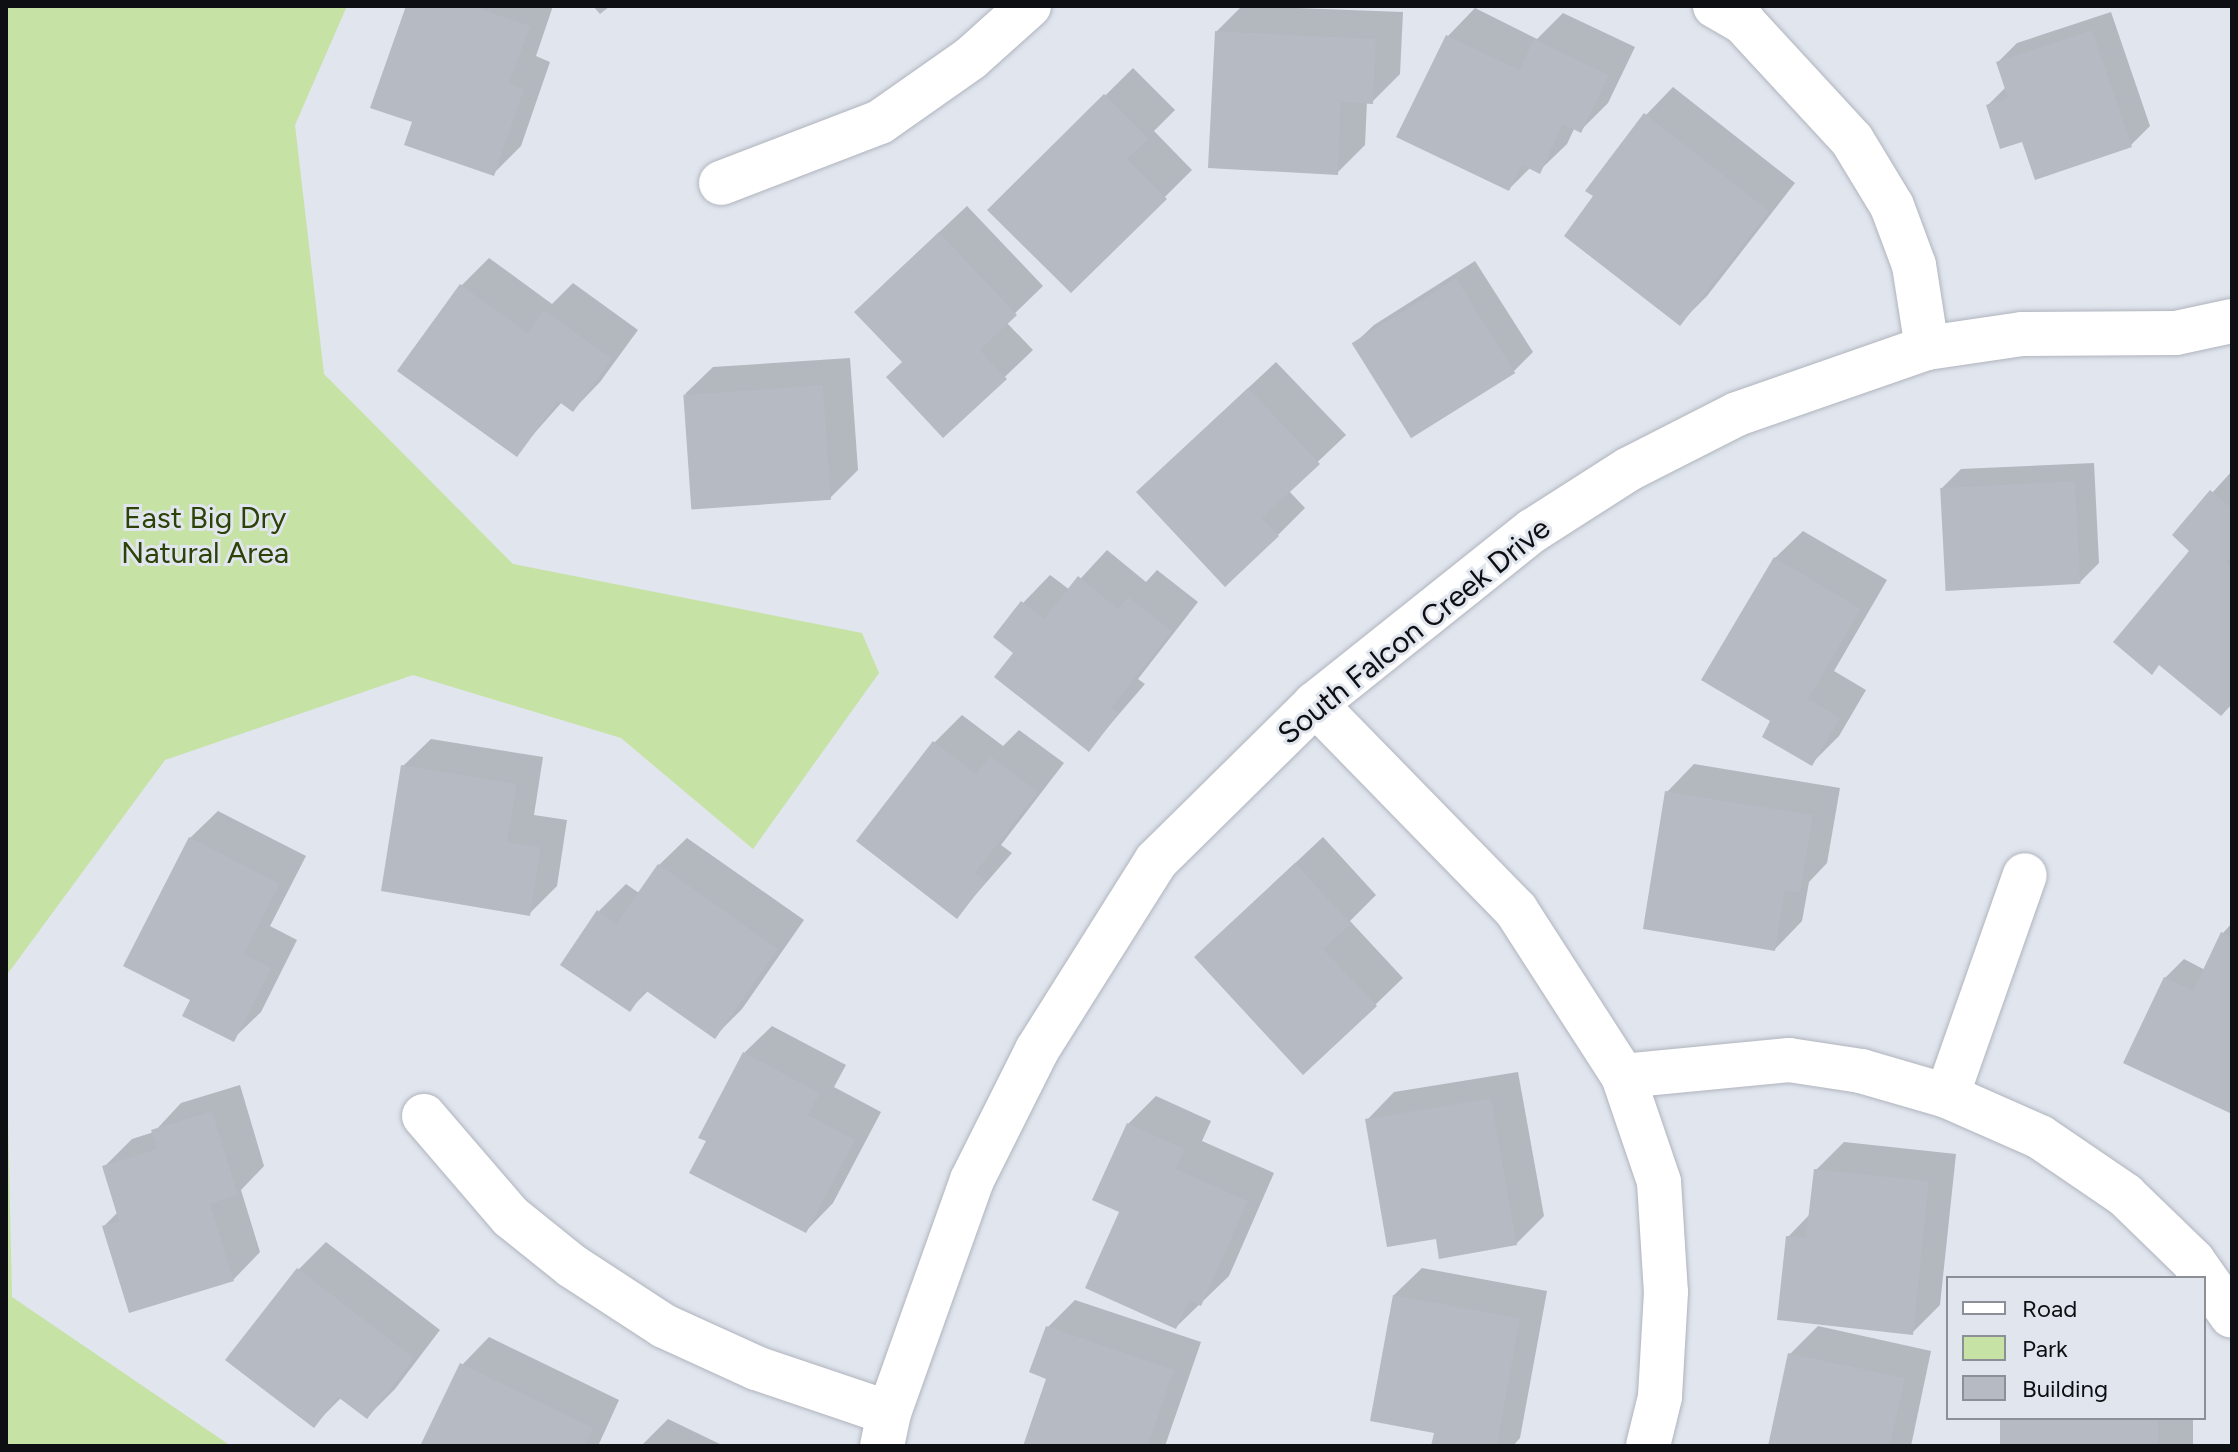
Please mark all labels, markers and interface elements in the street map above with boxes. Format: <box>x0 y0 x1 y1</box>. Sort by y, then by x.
park label: East Big Dry Natural Area <box>121 500 289 570</box>
street label: South Falcon Creek Drive <box>1271 510 1557 752</box>
legend <box>1946 1276 2206 1420</box>
text: Road <box>2022 1294 2077 1323</box>
text: Park <box>2022 1334 2068 1363</box>
text: Building <box>2022 1374 2108 1403</box>

